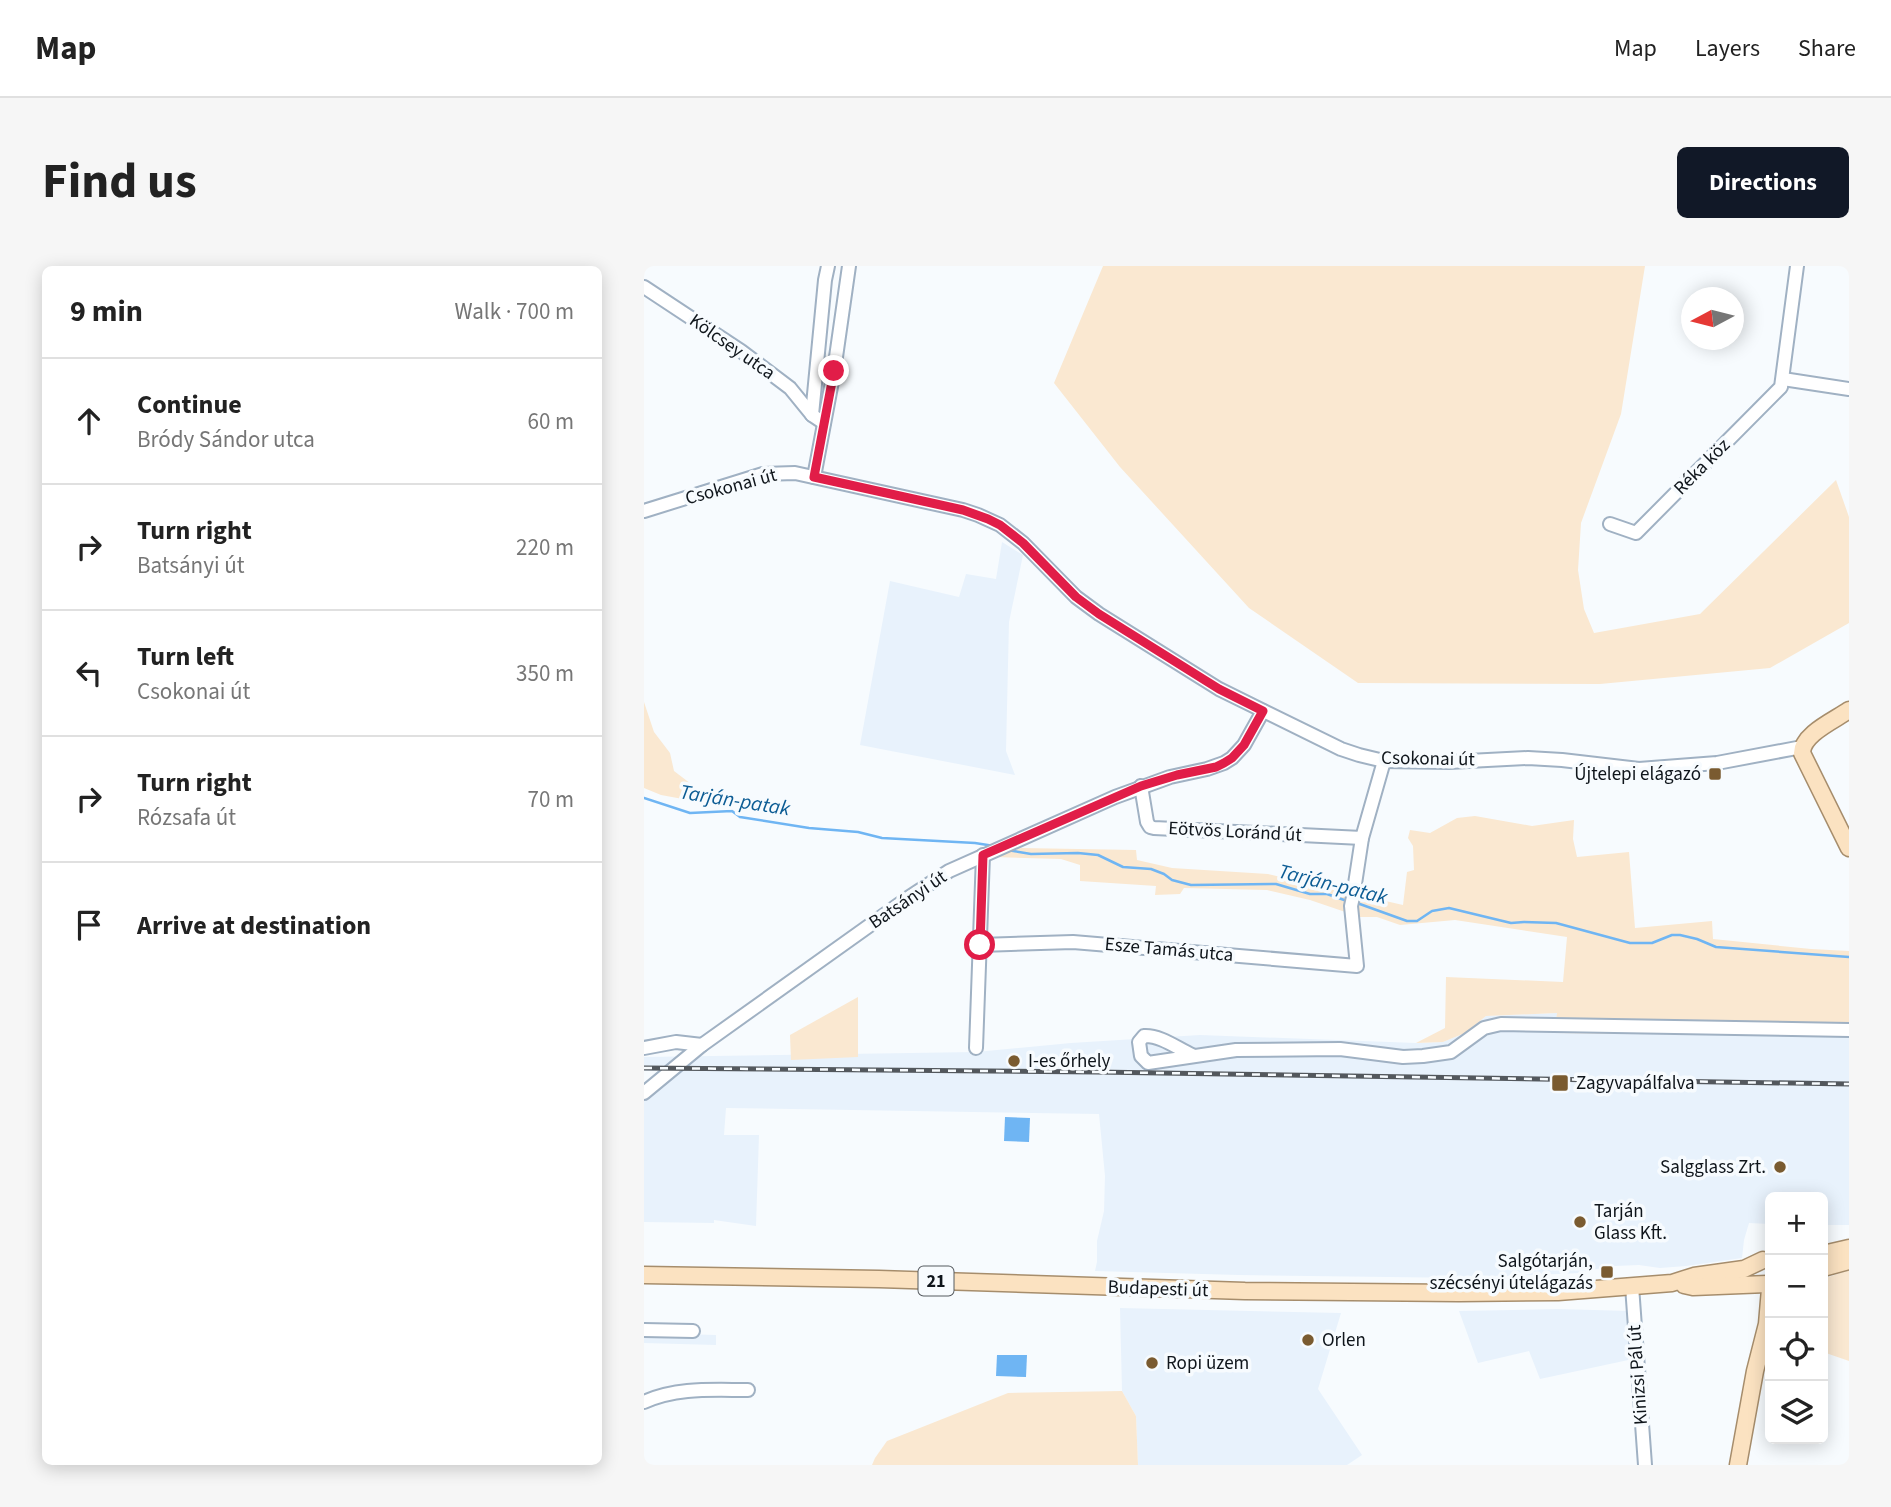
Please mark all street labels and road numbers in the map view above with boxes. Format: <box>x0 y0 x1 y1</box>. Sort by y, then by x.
street label: Kölcsey utca <box>684 307 780 387</box>
street label: Réka köz <box>1668 433 1736 501</box>
street label: Csokonai út <box>682 462 780 512</box>
street label: Csokonai út <box>1381 745 1476 773</box>
street label: Eötvös Loránd út <box>1168 815 1303 849</box>
street label: Batsányi út <box>864 864 953 936</box>
street label: Esze Tamás utca <box>1104 931 1234 969</box>
road number: 21 <box>918 1266 954 1296</box>
street label: Budapesti út <box>1107 1274 1209 1304</box>
street label: Kinizsi Pál út <box>1621 1324 1655 1426</box>

